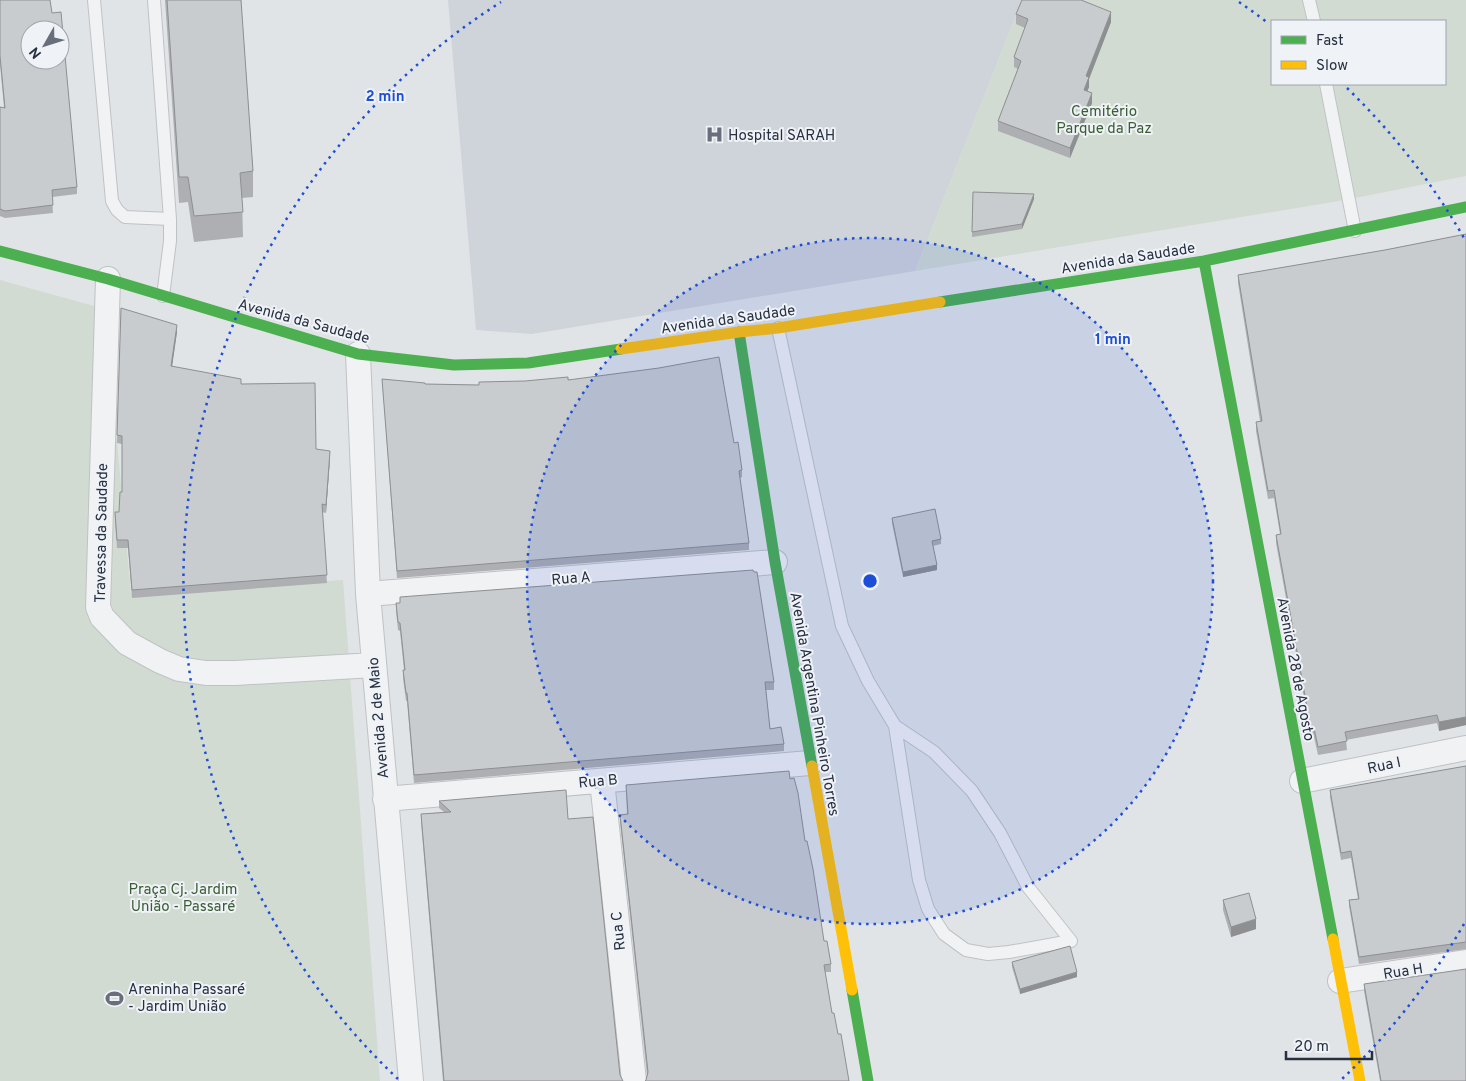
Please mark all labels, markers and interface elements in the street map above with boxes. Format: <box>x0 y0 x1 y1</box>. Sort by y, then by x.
north arrow <box>20 20 70 70</box>
legend <box>1271 20 1446 85</box>
text: Fast <box>1316 32 1344 51</box>
text: N <box>26 43 46 61</box>
text: Slow <box>1316 57 1348 76</box>
text: 2 min <box>365 88 405 107</box>
park label: Cemitério Parque da Paz <box>1056 103 1152 139</box>
hospital icon: Hospital SARAH <box>704 125 724 145</box>
place label: Hospital SARAH <box>728 127 835 146</box>
street label: Avenida da Saudade <box>1060 240 1197 279</box>
street label: Avenida da Saudade <box>236 296 372 349</box>
street label: Avenida da Saudade <box>660 302 797 339</box>
text: 1 min <box>1095 331 1131 350</box>
street label: Travessa da Saudade <box>92 463 113 603</box>
street label: Rua A <box>551 568 592 591</box>
centre of rings <box>861 572 879 590</box>
street label: Avenida Argentina Pinheiro Torres <box>784 591 843 818</box>
street label: Avenida 28 de Agosto <box>1271 596 1318 743</box>
street label: Avenida 2 de Maio <box>365 656 394 779</box>
street label: Rua I <box>1366 754 1403 779</box>
street label: Rua B <box>578 771 619 794</box>
park label: Praça Cj. Jardim União - Passaré <box>129 881 237 917</box>
street label: Rua C <box>608 910 631 951</box>
street label: Rua H <box>1382 960 1425 985</box>
place label: Areninha Passaré - Jardim União <box>128 981 245 1017</box>
sports icon: Areninha Passaré - Jardim União <box>104 988 124 1008</box>
scale bar <box>1286 1028 1372 1060</box>
text: 20 m <box>1294 1038 1329 1057</box>

